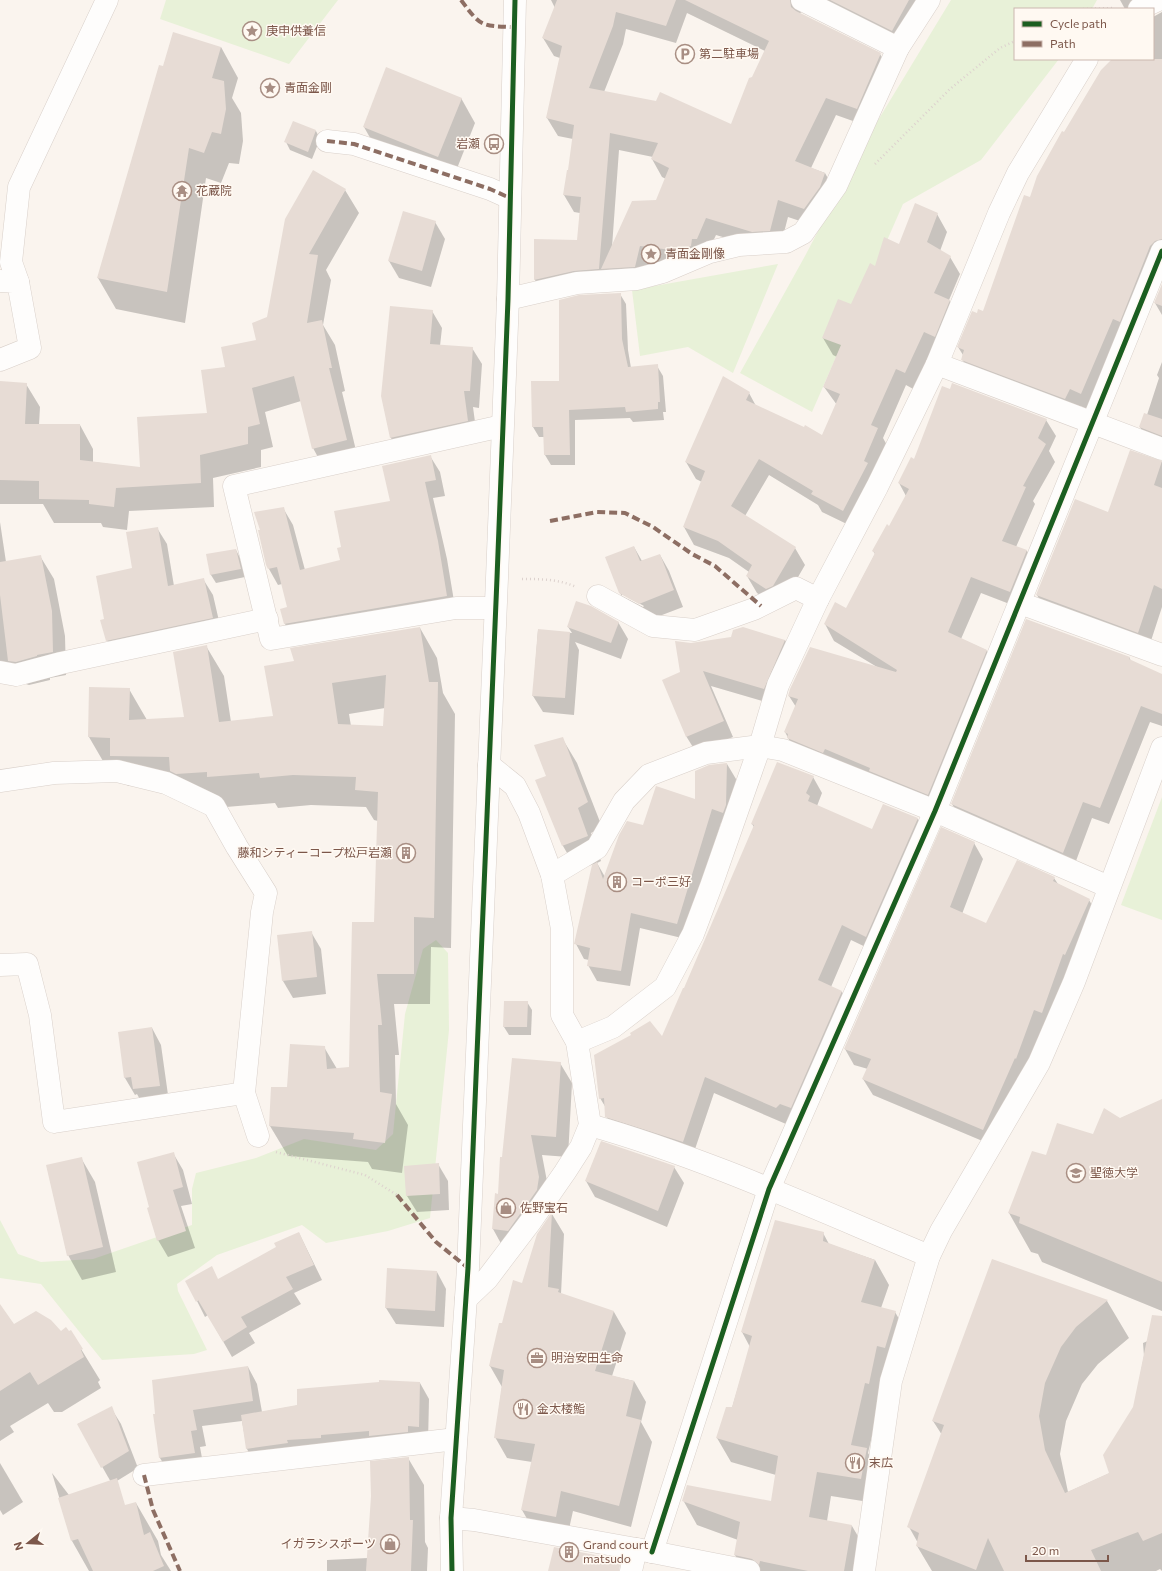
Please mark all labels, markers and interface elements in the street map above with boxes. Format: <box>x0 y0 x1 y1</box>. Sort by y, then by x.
legend <box>1014 8 1154 60</box>
text: Cycle path <box>1050 16 1107 30</box>
place icon: 庚申供養信 <box>241 20 263 42</box>
place label: 庚申供養信 <box>266 23 326 37</box>
text: Path <box>1050 36 1076 50</box>
parking icon: 第二駐車場 <box>674 43 696 65</box>
place label: 第二駐車場 <box>699 46 759 60</box>
place icon: 青面金剛 <box>259 77 281 99</box>
place label: 青面金剛 <box>284 80 332 94</box>
bus stop icon: 岩瀬 <box>483 133 505 155</box>
place label: 岩瀬 <box>456 136 480 150</box>
temple icon: 花蔵院 <box>171 180 193 202</box>
place label: 花蔵院 <box>196 183 232 197</box>
place icon: 青面金剛像 <box>640 243 662 265</box>
place label: 青面金剛像 <box>665 246 725 260</box>
building icon: 藤和シティーコープ松戸岩瀬 <box>395 842 417 864</box>
place label: 藤和シティーコープ松戸岩瀬 <box>237 845 392 859</box>
building icon: コーポ三好 <box>606 871 628 893</box>
place label: コーポ三好 <box>631 874 691 888</box>
school or university icon: 聖徳大学 <box>1065 1162 1087 1184</box>
place label: 聖徳大学 <box>1090 1165 1138 1179</box>
shop icon: 佐野宝石 <box>495 1197 517 1219</box>
place label: 佐野宝石 <box>520 1200 568 1214</box>
office icon: 明治安田生命 <box>526 1347 548 1369</box>
place label: 明治安田生命 <box>551 1350 623 1364</box>
restaurant icon: 金太楼鮨 <box>512 1398 534 1420</box>
place label: 金太楼鮨 <box>537 1401 585 1415</box>
restaurant icon: 末広 <box>844 1452 866 1474</box>
place label: 末広 <box>869 1455 893 1469</box>
north arrow <box>8 1523 48 1563</box>
shop icon: イガラシスポーツ <box>379 1533 401 1555</box>
place label: イガラシスポーツ <box>280 1536 376 1550</box>
place label: Grand court matsudo <box>583 1537 648 1565</box>
scale bar <box>1026 1537 1108 1563</box>
text: N <box>11 1540 25 1552</box>
building icon: Grand court matsudo <box>558 1541 580 1563</box>
text: 20 m <box>1032 1543 1059 1557</box>

